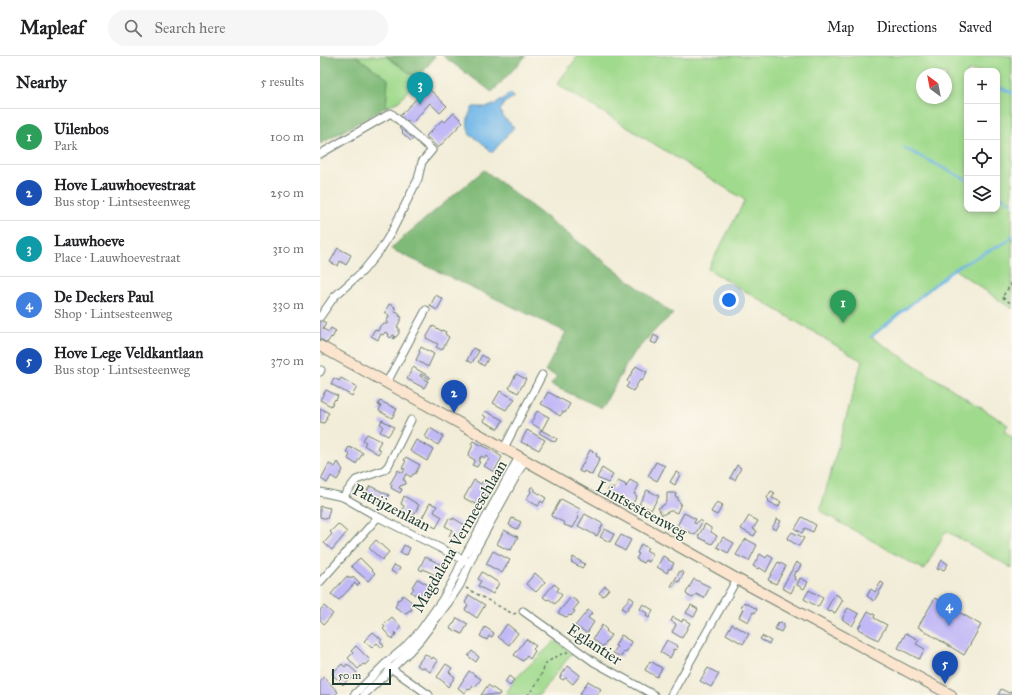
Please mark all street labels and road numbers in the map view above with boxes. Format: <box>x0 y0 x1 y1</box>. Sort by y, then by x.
street label: Magdalena Vermeeschlaan <box>408 456 512 616</box>
street label: Lintsesteenweg <box>593 477 691 543</box>
street label: Patrijzenlaan <box>350 480 434 535</box>
street label: Eglantier <box>563 620 626 670</box>

